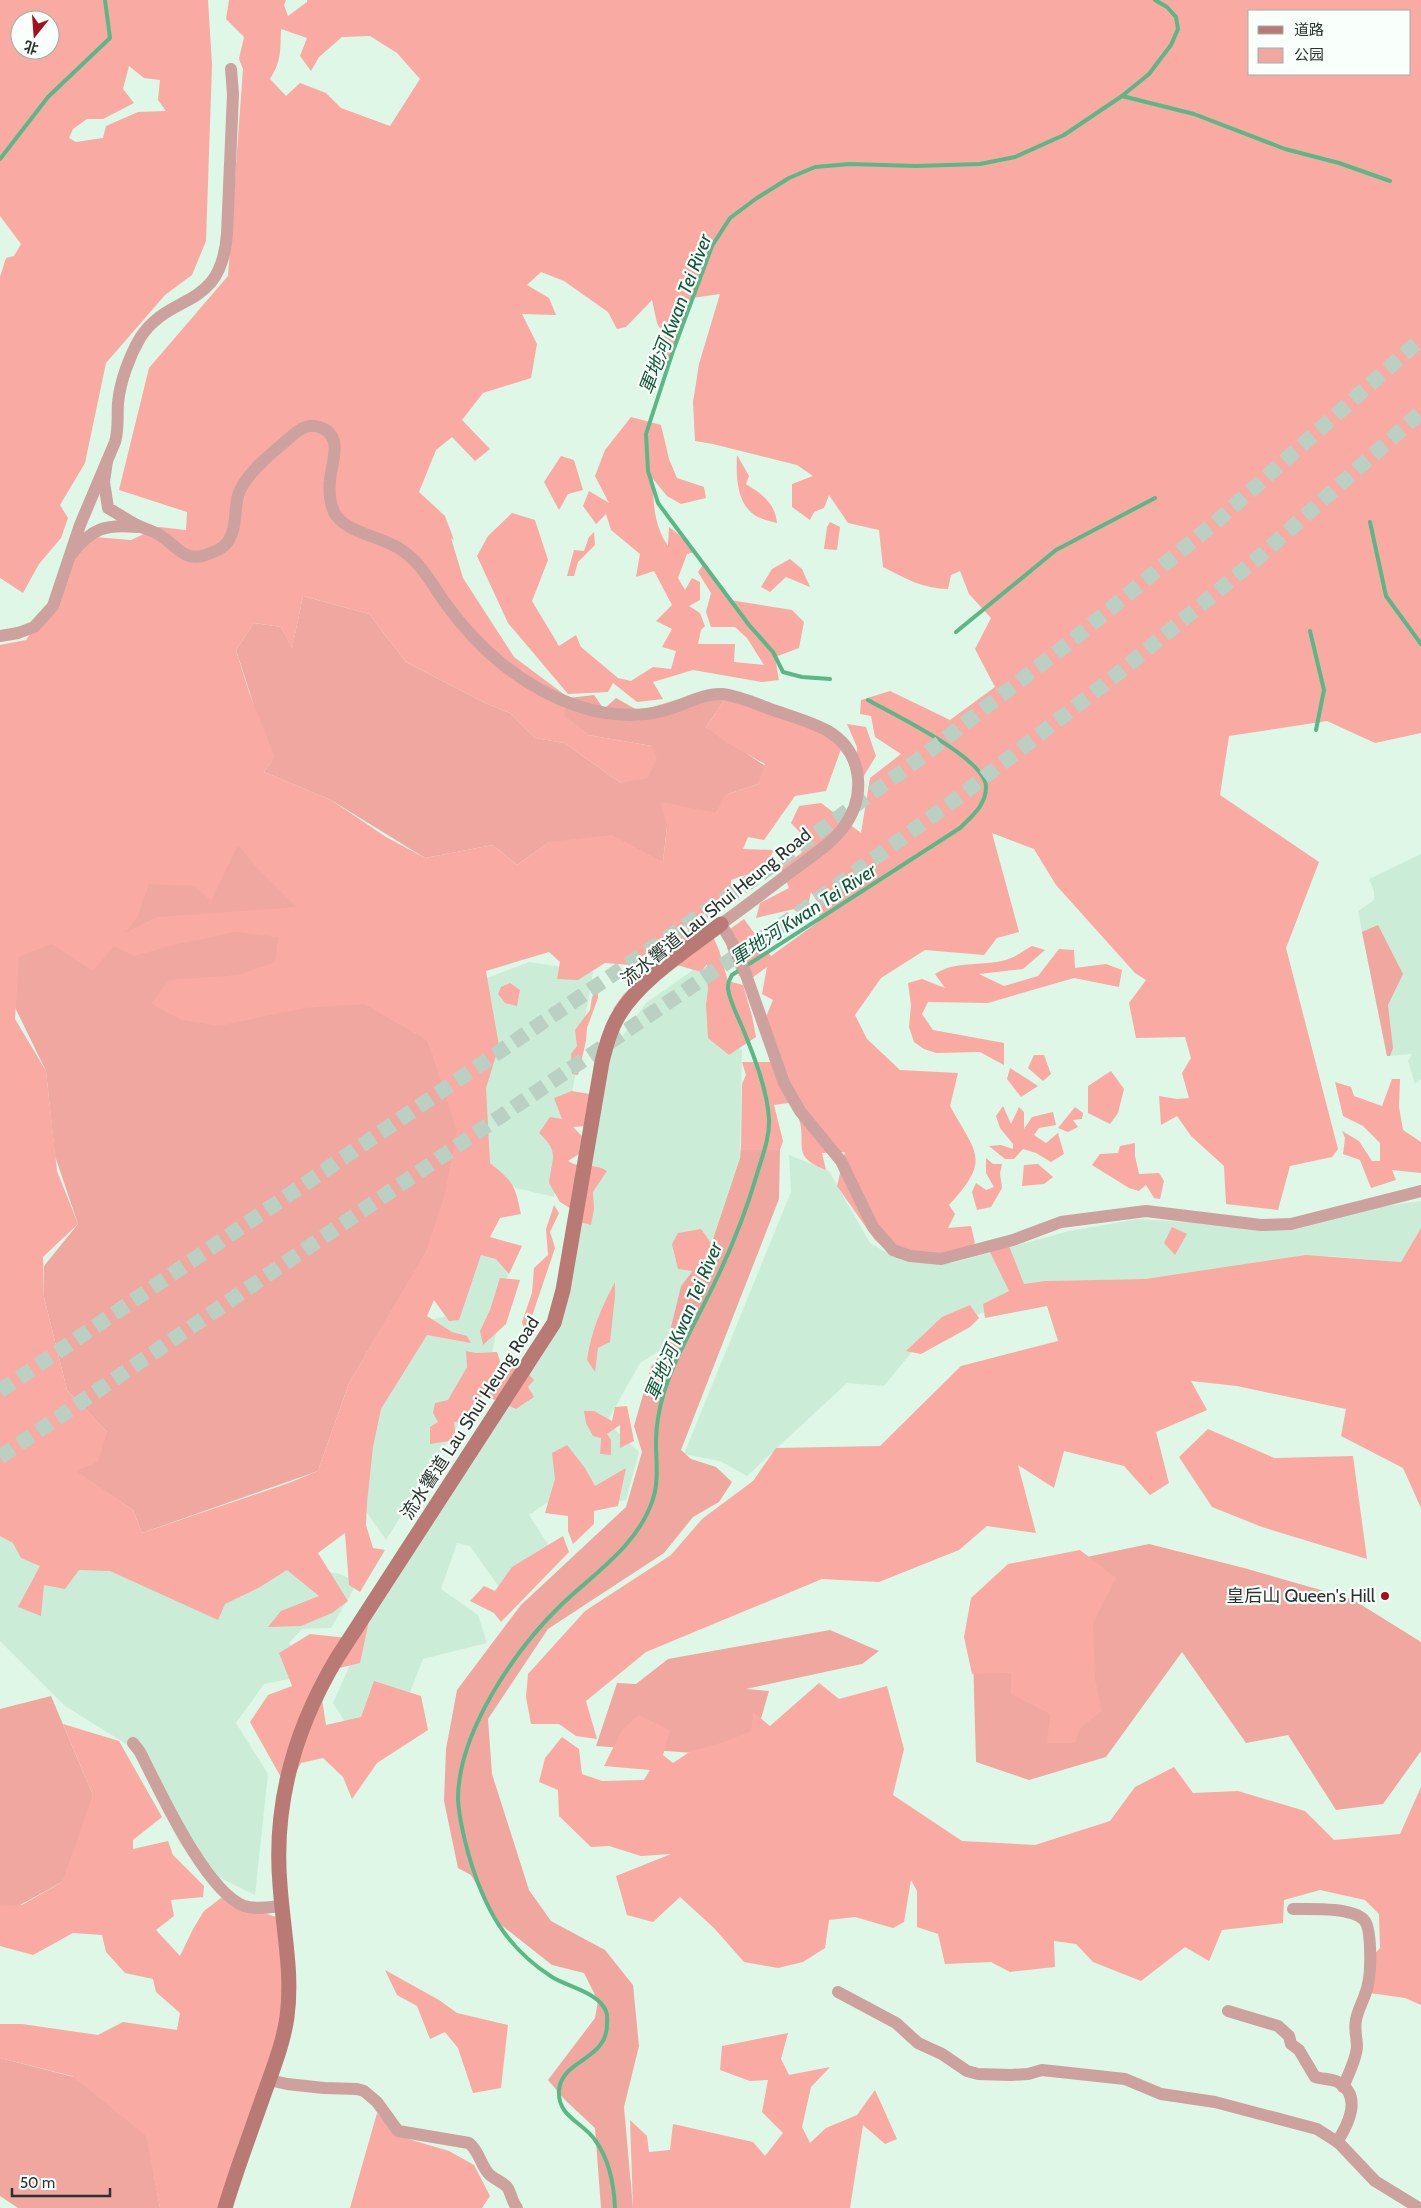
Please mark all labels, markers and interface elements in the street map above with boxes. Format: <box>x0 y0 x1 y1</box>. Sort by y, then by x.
north arrow <box>10 10 60 60</box>
legend <box>1248 10 1411 75</box>
text: 道路 <box>1294 21 1324 39</box>
text: 北 <box>22 37 41 58</box>
text: 公园 <box>1294 46 1324 64</box>
water label: 軍地河 Kwan Tei River <box>634 230 717 397</box>
street label: 流水響道 Lau Shui Heung Road <box>617 824 815 990</box>
water label: 軍地河 Kwan Tei River <box>726 858 882 970</box>
water label: 軍地河 Kwan Tei River <box>640 1238 728 1404</box>
street label: 流水響道 Lau Shui Heung Road <box>396 1312 544 1524</box>
place label: 皇后山 Queen's Hill <box>1226 1585 1376 1607</box>
marker: 皇后山 Queen's Hill <box>1379 1590 1391 1602</box>
scale bar <box>12 2166 110 2198</box>
text: 50 m <box>20 2174 55 2192</box>

